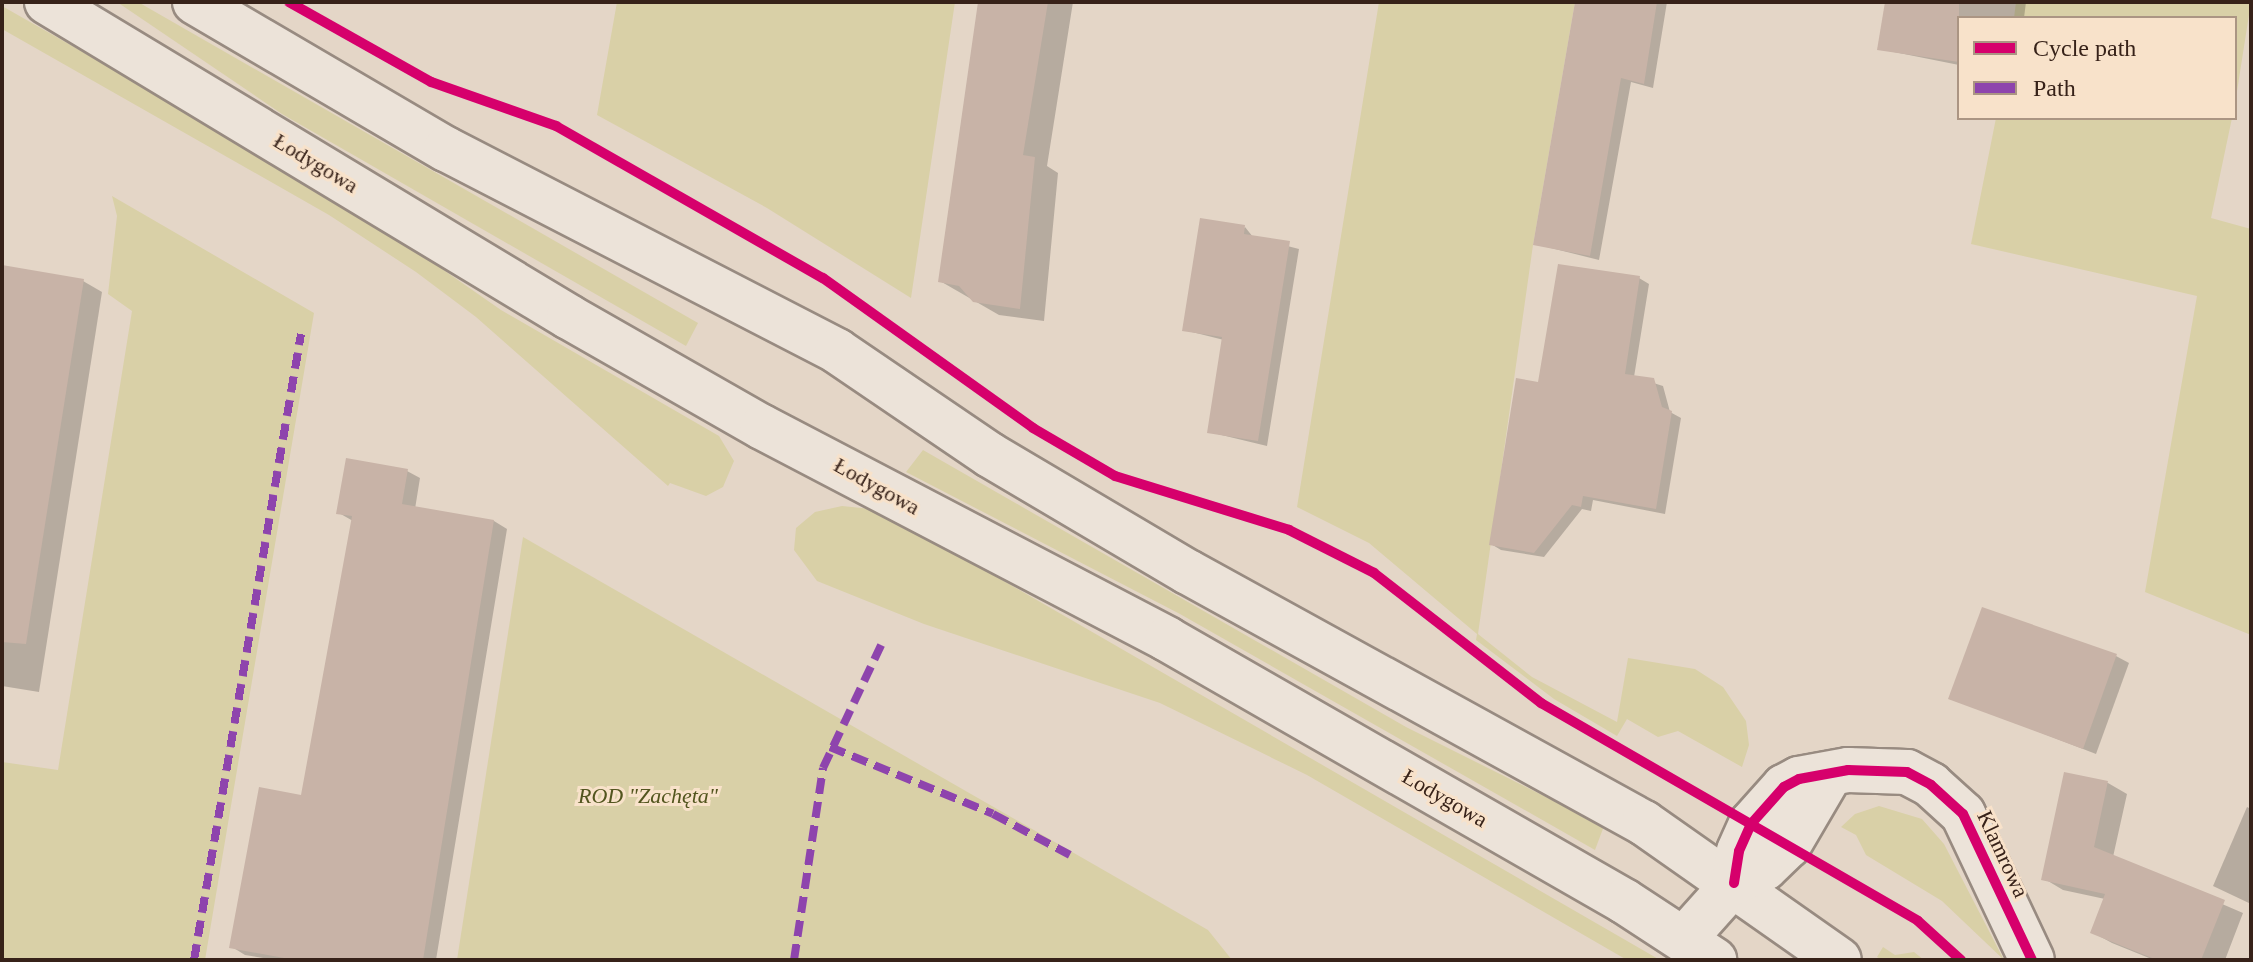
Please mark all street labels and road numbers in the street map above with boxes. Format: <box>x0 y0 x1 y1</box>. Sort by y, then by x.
street label: Łodygowa <box>269 127 363 199</box>
street label: Łodygowa <box>829 452 925 520</box>
street label: Łodygowa <box>1398 763 1492 833</box>
street label: Klamrowa <box>1971 806 2035 902</box>

